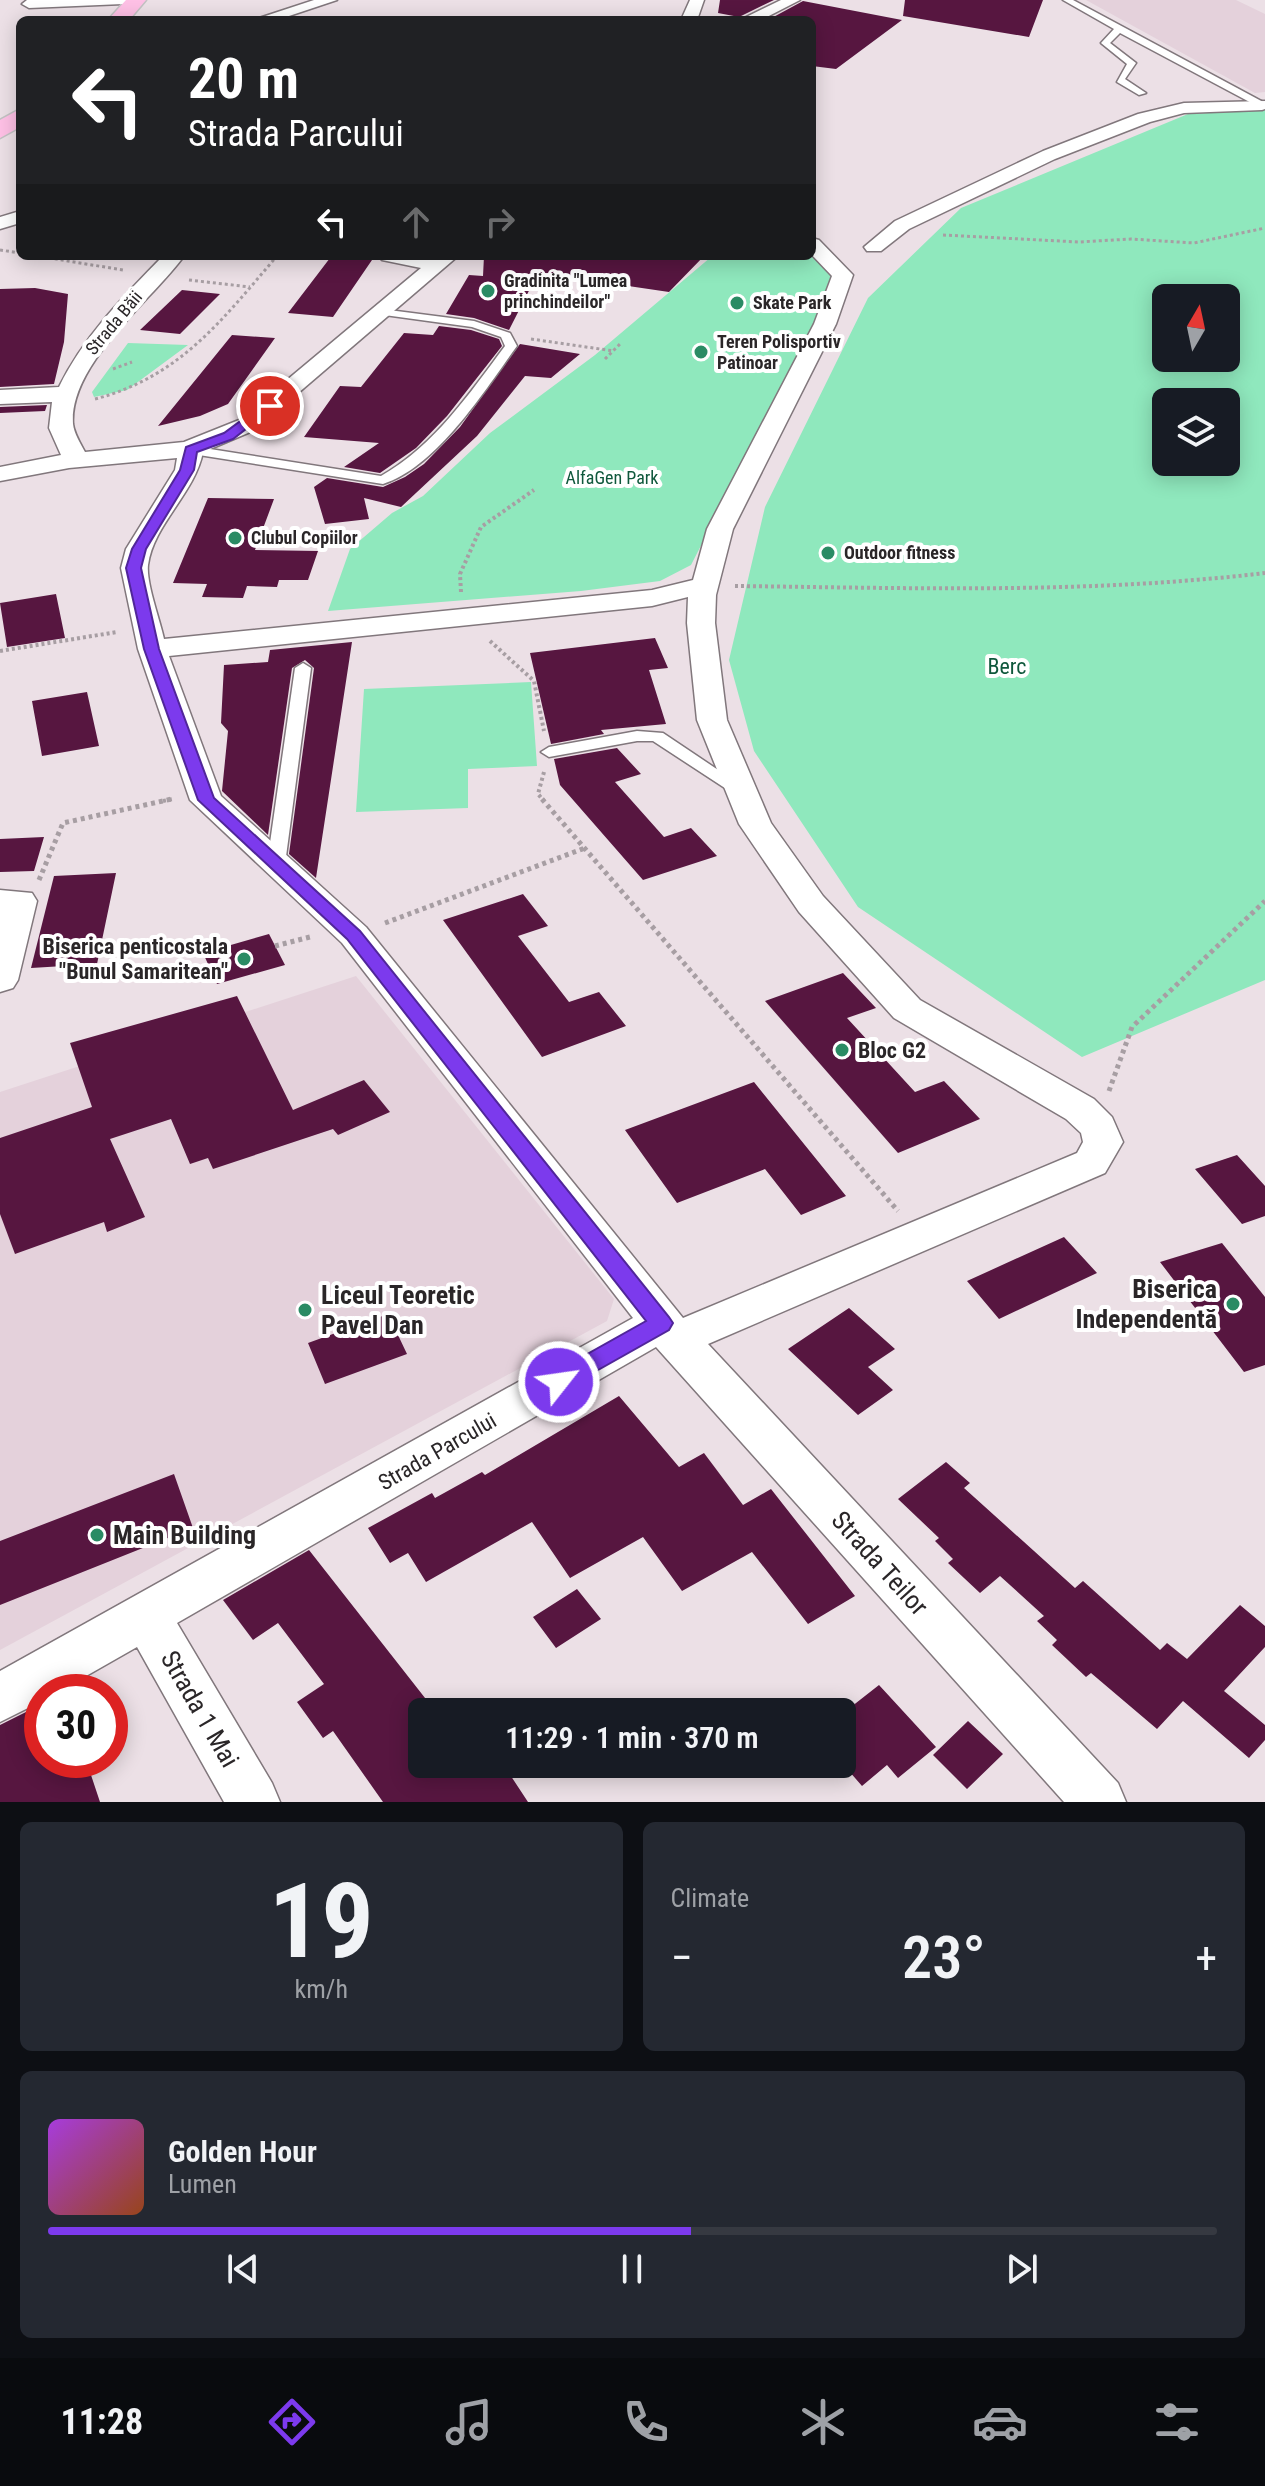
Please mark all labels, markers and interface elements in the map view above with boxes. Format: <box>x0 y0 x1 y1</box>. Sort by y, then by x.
text: 20 m <box>188 46 299 112</box>
icon: left <box>56 48 160 152</box>
text: Strada Parcului <box>188 113 404 155</box>
icon: left <box>310 200 354 244</box>
icon: ahead <box>394 200 438 244</box>
icon: right <box>478 200 522 244</box>
place label: Gradinita "Lumea princhindeilor" <box>504 270 627 312</box>
marker: Gradinita "Lumea princhindeilor" <box>479 282 497 300</box>
north arrow <box>1152 284 1240 372</box>
map controls <box>1152 284 1240 476</box>
street label: Strada Băii <box>81 287 146 359</box>
place label: Skate Park <box>753 292 832 313</box>
marker: Skate Park <box>728 294 746 312</box>
place label: Teren Polisportiv Patinoar <box>717 331 841 373</box>
marker: Teren Polisportiv Patinoar <box>692 343 710 361</box>
pin <box>236 372 304 440</box>
icon: arrive <box>248 384 292 428</box>
button: layers <box>1152 388 1240 476</box>
park label: AlfaGen Park <box>566 467 658 488</box>
place label: Clubul Copiilor <box>251 527 358 548</box>
marker: Clubul Copiilor <box>226 529 244 547</box>
place label: Outdoor fitness <box>844 542 955 563</box>
marker: Outdoor fitness <box>819 544 837 562</box>
park label: Berc <box>988 654 1026 679</box>
place label: Biserica penticostala "Bunul Samaritean" <box>43 934 228 984</box>
marker: Biserica penticostala "Bunul Samaritean" <box>235 950 253 968</box>
place label: Bloc G2 <box>858 1038 926 1063</box>
marker: Bloc G2 <box>833 1041 851 1059</box>
place label: Biserica Independentă <box>1075 1274 1217 1334</box>
place label: Liceul Teoretic Pavel Dan <box>321 1280 475 1340</box>
marker: Biserica Independentă <box>1224 1295 1242 1313</box>
marker: Liceul Teoretic Pavel Dan <box>296 1301 314 1319</box>
position arrow <box>517 1340 601 1424</box>
street label: Strada Parcului <box>374 1408 501 1495</box>
street label: Strada Teilor <box>826 1505 934 1621</box>
place label: Main Building <box>113 1520 256 1550</box>
marker: Main Building <box>88 1526 106 1544</box>
street label: Strada 1 Mai <box>155 1646 245 1772</box>
speed limit sign: 30 <box>24 1674 128 1778</box>
text: 11:29 · 1 min · 370 m <box>505 1720 759 1755</box>
text: 19 <box>269 1861 374 1982</box>
text: Climate <box>671 1883 749 1913</box>
text: 23° <box>902 1922 986 1993</box>
text: − <box>671 1932 693 1984</box>
text: + <box>1195 1932 1217 1984</box>
text: km/h <box>295 1974 348 2004</box>
text: Golden Hour <box>168 2134 317 2169</box>
text: Lumen <box>168 2169 237 2199</box>
icon: previous <box>221 2247 265 2291</box>
icon: pause <box>610 2247 654 2291</box>
icon: next <box>1000 2247 1044 2291</box>
icon: directions <box>264 2394 320 2450</box>
icon: music <box>441 2394 497 2450</box>
icon: phone <box>618 2394 674 2450</box>
icon: climate <box>795 2394 851 2450</box>
icon: car <box>972 2394 1028 2450</box>
icon: filters <box>1149 2394 1205 2450</box>
text: 11:28 <box>60 2401 143 2443</box>

